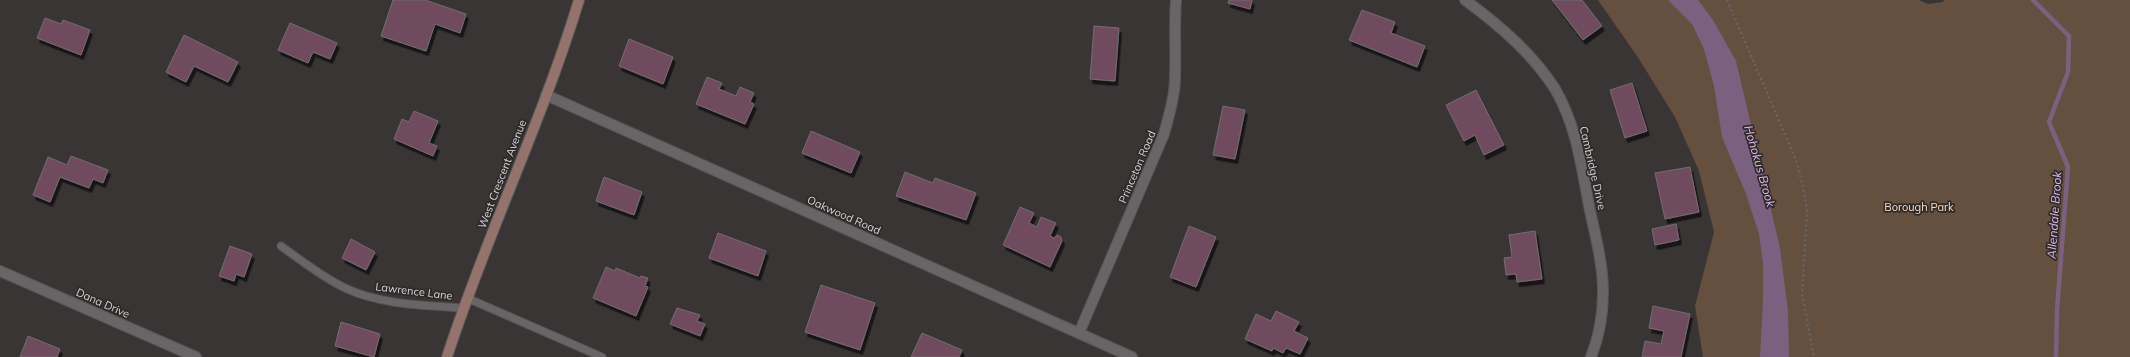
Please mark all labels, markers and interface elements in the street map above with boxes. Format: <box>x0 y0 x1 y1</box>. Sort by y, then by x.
street label: West Crescent Avenue <box>475 118 529 230</box>
water label: Hohokus Brook <box>1741 123 1779 209</box>
street label: Cambridge Drive <box>1577 125 1609 211</box>
street label: Princeton Road <box>1115 128 1159 206</box>
water label: Allendale Brook <box>2043 170 2065 260</box>
street label: Oakwood Road <box>805 193 883 237</box>
park label: Borough Park <box>1884 200 1954 214</box>
street label: Lawrence Lane <box>375 279 453 303</box>
street label: Dana Drive <box>74 285 132 321</box>

